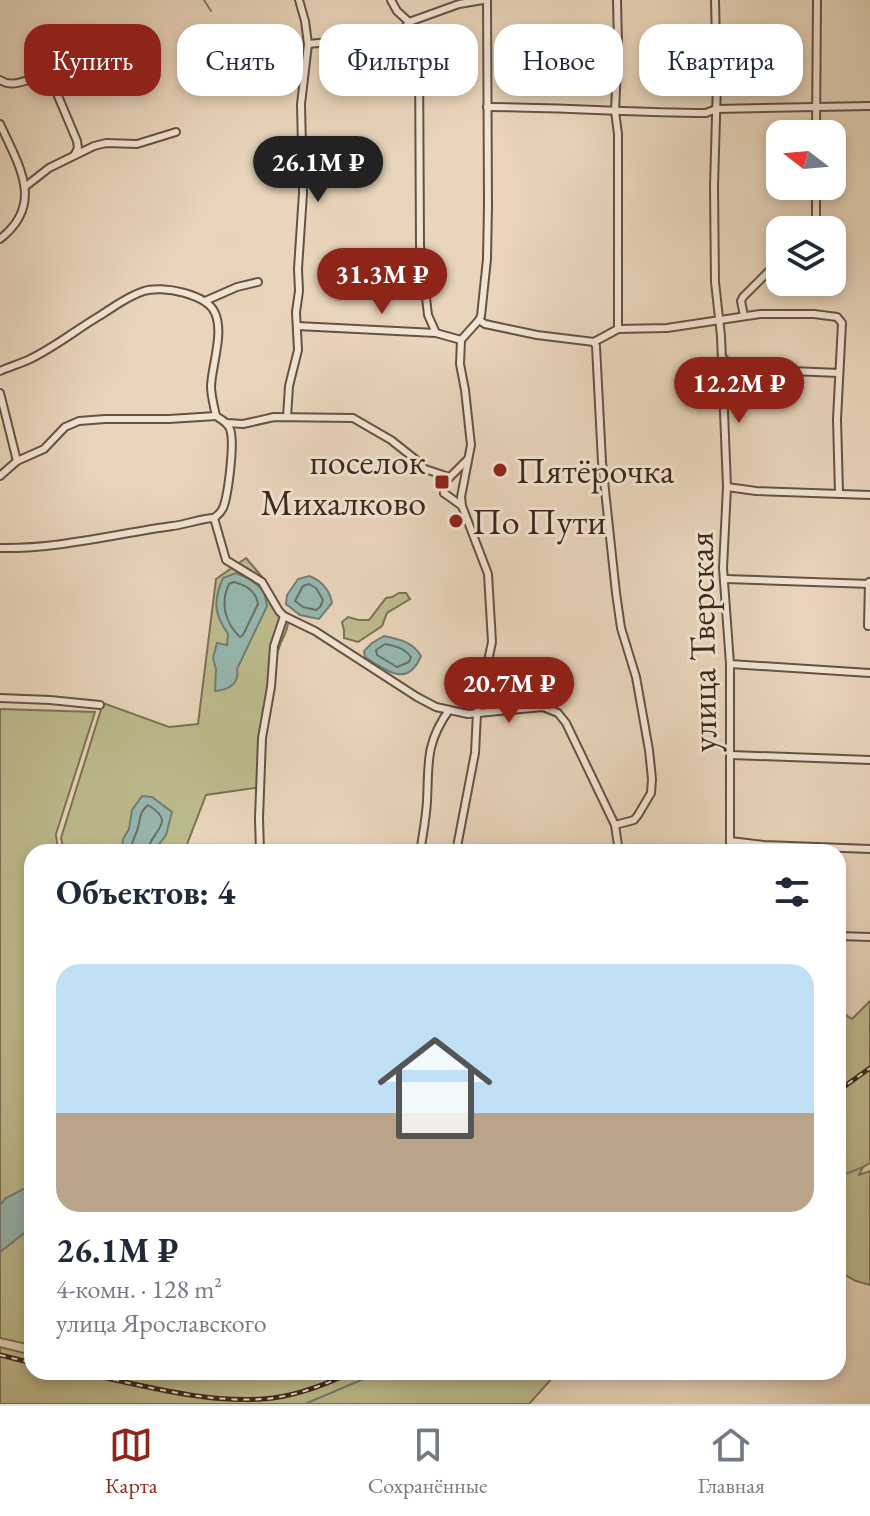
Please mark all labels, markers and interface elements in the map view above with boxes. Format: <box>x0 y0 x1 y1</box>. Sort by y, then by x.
chip: Купить <box>24 24 161 96</box>
chip: Снять <box>177 24 303 96</box>
chip: Фильтры <box>319 24 478 96</box>
chip: Новое <box>494 24 623 96</box>
chip: Квартира <box>639 24 803 96</box>
north arrow <box>766 120 846 200</box>
map controls <box>766 120 846 296</box>
pin: 26.1M ₽ <box>244 136 392 204</box>
text: 26.1M ₽ <box>271 145 365 179</box>
button: layers <box>766 216 846 296</box>
pin: 31.3M ₽ <box>308 248 456 316</box>
text: 31.3M ₽ <box>335 257 429 291</box>
pin: 12.2M ₽ <box>665 357 813 425</box>
text: 12.2M ₽ <box>692 366 786 400</box>
place label: поселок Михалково <box>261 438 426 526</box>
place label: Пятёрочка <box>516 447 675 494</box>
marker: Пятёрочка <box>491 461 509 479</box>
marker: поселок Михалково <box>433 473 451 491</box>
place label: По Пути <box>472 498 606 545</box>
marker: По Пути <box>447 512 465 530</box>
street label: улица Тверская <box>677 531 727 753</box>
pin: 20.7M ₽ <box>435 657 583 725</box>
text: 20.7M ₽ <box>462 666 556 700</box>
text: Объектов: 4 <box>56 870 235 914</box>
icon: filters <box>770 870 814 914</box>
icon: home <box>363 1016 507 1160</box>
text: 26.1M ₽ <box>56 1228 179 1272</box>
text: 4-комн. · 128 m² <box>56 1272 222 1306</box>
text: улица Ярославского <box>56 1306 267 1340</box>
tab: Карта <box>105 1423 158 1500</box>
tab: Сохранённые <box>368 1423 488 1500</box>
tab: Главная <box>698 1423 765 1500</box>

